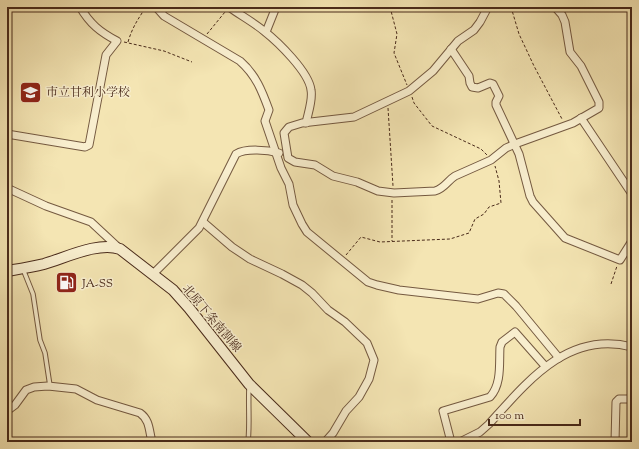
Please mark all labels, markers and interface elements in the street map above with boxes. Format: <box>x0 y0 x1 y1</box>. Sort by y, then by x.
school or university icon: 市立甘利小学校 <box>17 79 43 105</box>
place label: 市立甘利小学校 <box>46 84 130 102</box>
fuel station icon: JA-SS <box>54 270 80 296</box>
place label: JA-SS <box>81 275 113 293</box>
street label: 北原下条南割線 <box>177 281 245 357</box>
scale bar <box>489 401 580 427</box>
text: 100 m <box>495 407 524 425</box>

